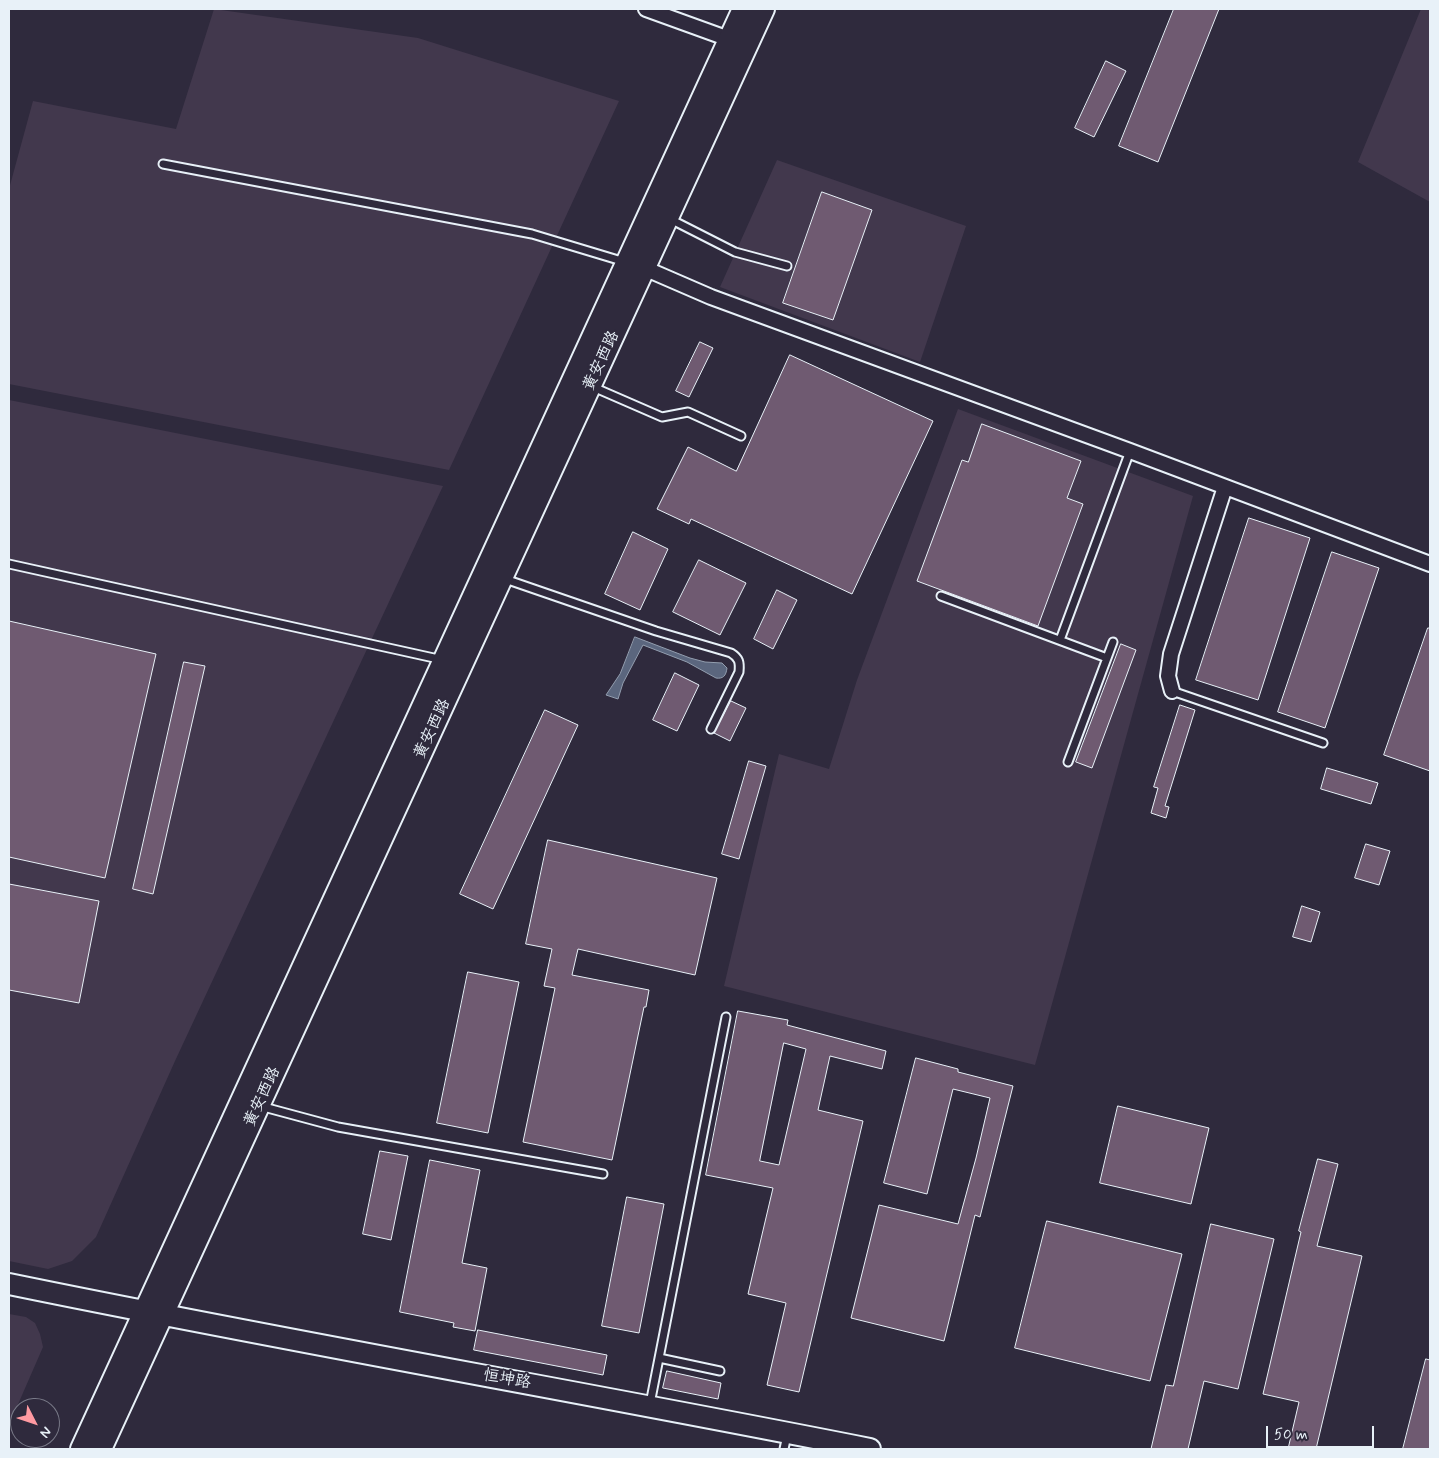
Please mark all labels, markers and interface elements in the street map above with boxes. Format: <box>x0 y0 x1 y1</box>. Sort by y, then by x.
street label: 黄安西路 <box>580 328 624 394</box>
street label: 黄安西路 <box>411 696 455 762</box>
street label: 黄安西路 <box>241 1064 285 1130</box>
street label: 恒坤路 <box>482 1366 532 1394</box>
north arrow <box>10 1398 60 1448</box>
scale bar <box>1269 1416 1376 1448</box>
text: N <box>36 1423 55 1442</box>
text: 50 m <box>1274 1425 1308 1445</box>

